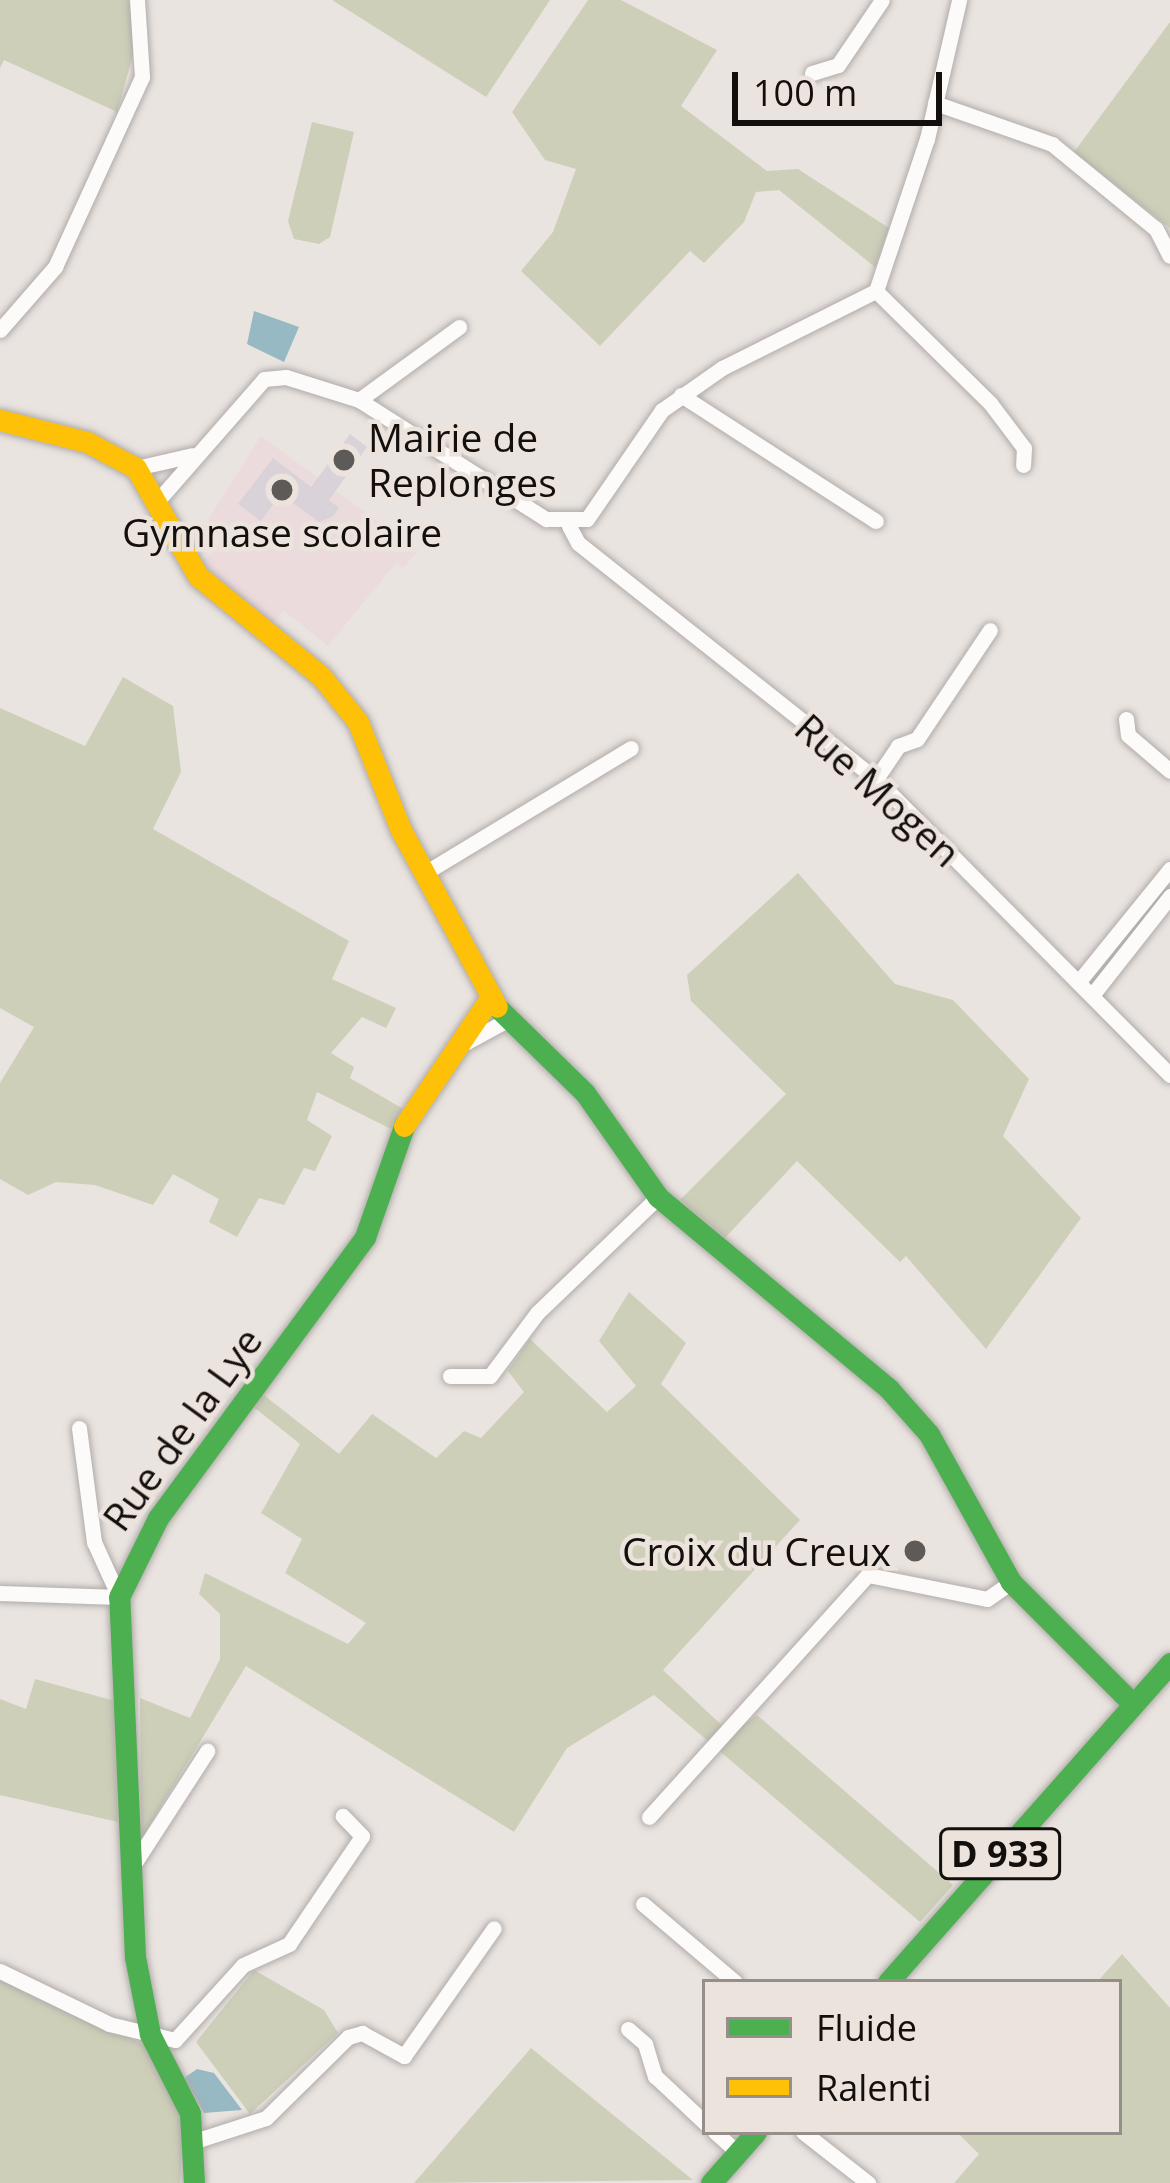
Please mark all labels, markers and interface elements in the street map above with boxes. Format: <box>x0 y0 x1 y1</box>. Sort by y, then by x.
scale bar <box>738 48 948 122</box>
text: 100 m <box>753 68 857 117</box>
place label: Mairie de Replonges <box>368 415 557 506</box>
marker: Mairie de Replonges <box>331 447 357 473</box>
marker: Gymnase scolaire <box>269 477 295 503</box>
place label: Gymnase scolaire <box>122 509 442 555</box>
street label: Rue Mogen <box>786 704 970 876</box>
street label: Rue de la Lye <box>93 1318 271 1540</box>
place label: Croix du Creux <box>622 1528 891 1574</box>
marker: Croix du Creux <box>902 1538 928 1564</box>
road number: D 933 <box>937 1824 1063 1884</box>
legend <box>702 1979 1122 2135</box>
text: Fluide <box>816 2003 917 2052</box>
text: Ralenti <box>816 2063 932 2112</box>

